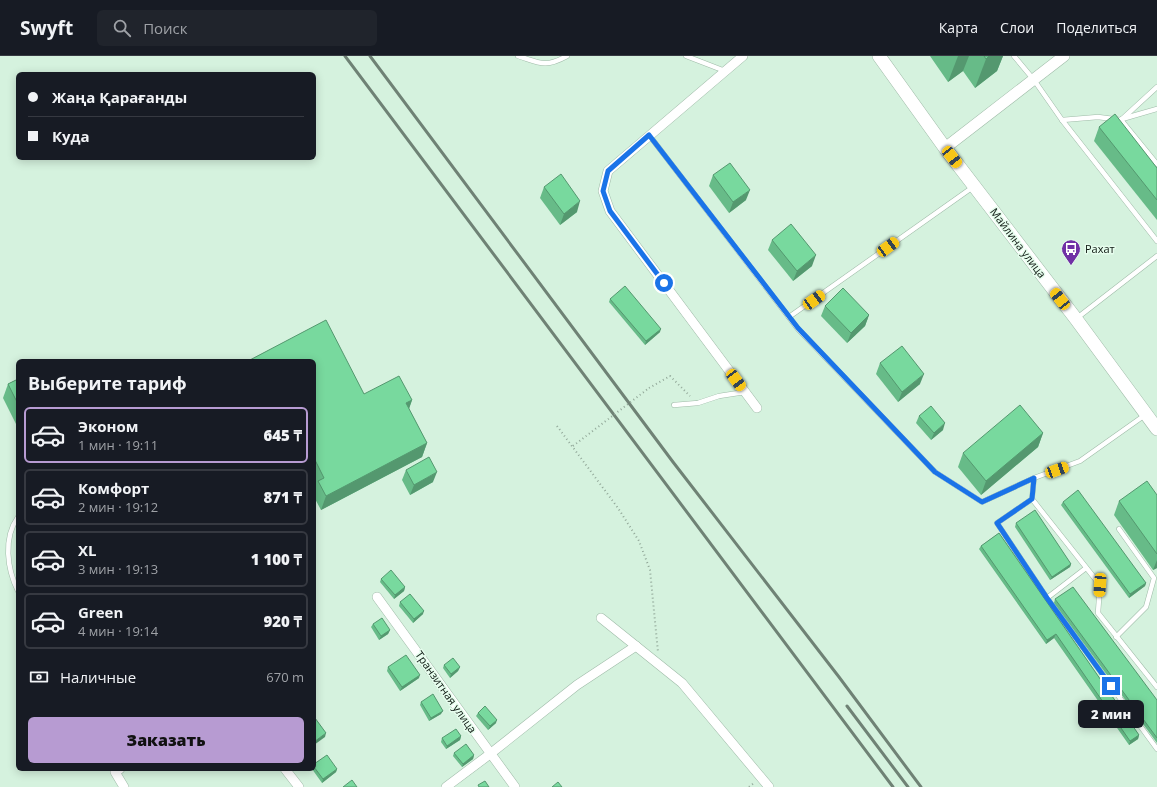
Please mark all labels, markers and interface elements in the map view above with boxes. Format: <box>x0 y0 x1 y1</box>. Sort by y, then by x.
search box <box>97 10 377 46</box>
text: Swyft <box>20 15 73 41</box>
icon: search <box>111 17 133 39</box>
text: Поиск <box>143 18 188 38</box>
text: Карта <box>939 18 978 37</box>
text: Слои <box>1000 18 1034 37</box>
text: Поделиться <box>1056 18 1137 37</box>
text: Жаңа Қарағанды <box>52 87 187 107</box>
text: Куда <box>52 126 90 146</box>
car <box>940 144 964 170</box>
street label: Майлина улица <box>987 205 1050 281</box>
car <box>875 235 901 259</box>
bus stop icon: Рахат <box>1060 238 1082 266</box>
place label: Рахат <box>1085 241 1115 256</box>
route start <box>655 274 673 292</box>
car <box>1048 286 1072 312</box>
car <box>801 288 827 312</box>
car <box>724 367 748 393</box>
text: Выберите тариф <box>28 371 187 395</box>
text: Эконом <box>78 416 138 436</box>
icon: car <box>30 417 66 453</box>
text: 645 ₸ <box>264 425 302 445</box>
text: 1 мин · 19:11 <box>78 436 158 454</box>
car <box>1044 460 1070 480</box>
text: Комфорт <box>78 478 149 498</box>
icon: car <box>30 479 66 515</box>
text: 871 ₸ <box>264 487 302 507</box>
text: 2 мин · 19:12 <box>78 498 158 516</box>
text: XL <box>78 540 96 560</box>
icon: car <box>30 541 66 577</box>
text: 1 100 ₸ <box>251 549 302 569</box>
text: 3 мин · 19:13 <box>78 560 158 578</box>
car <box>1093 573 1107 597</box>
text: Green <box>78 602 123 622</box>
icon: car <box>30 603 66 639</box>
text: 920 ₸ <box>264 611 302 631</box>
text: 4 мин · 19:14 <box>78 622 158 640</box>
street label: Транзитная улица <box>412 648 480 736</box>
icon: cash <box>28 666 50 688</box>
text: Наличные <box>60 667 136 687</box>
text: 670 m <box>266 668 304 686</box>
route end <box>1102 677 1120 695</box>
callout: 2 мин <box>1078 700 1144 728</box>
text: 2 мин <box>1091 705 1131 723</box>
button: Заказать <box>28 717 304 763</box>

